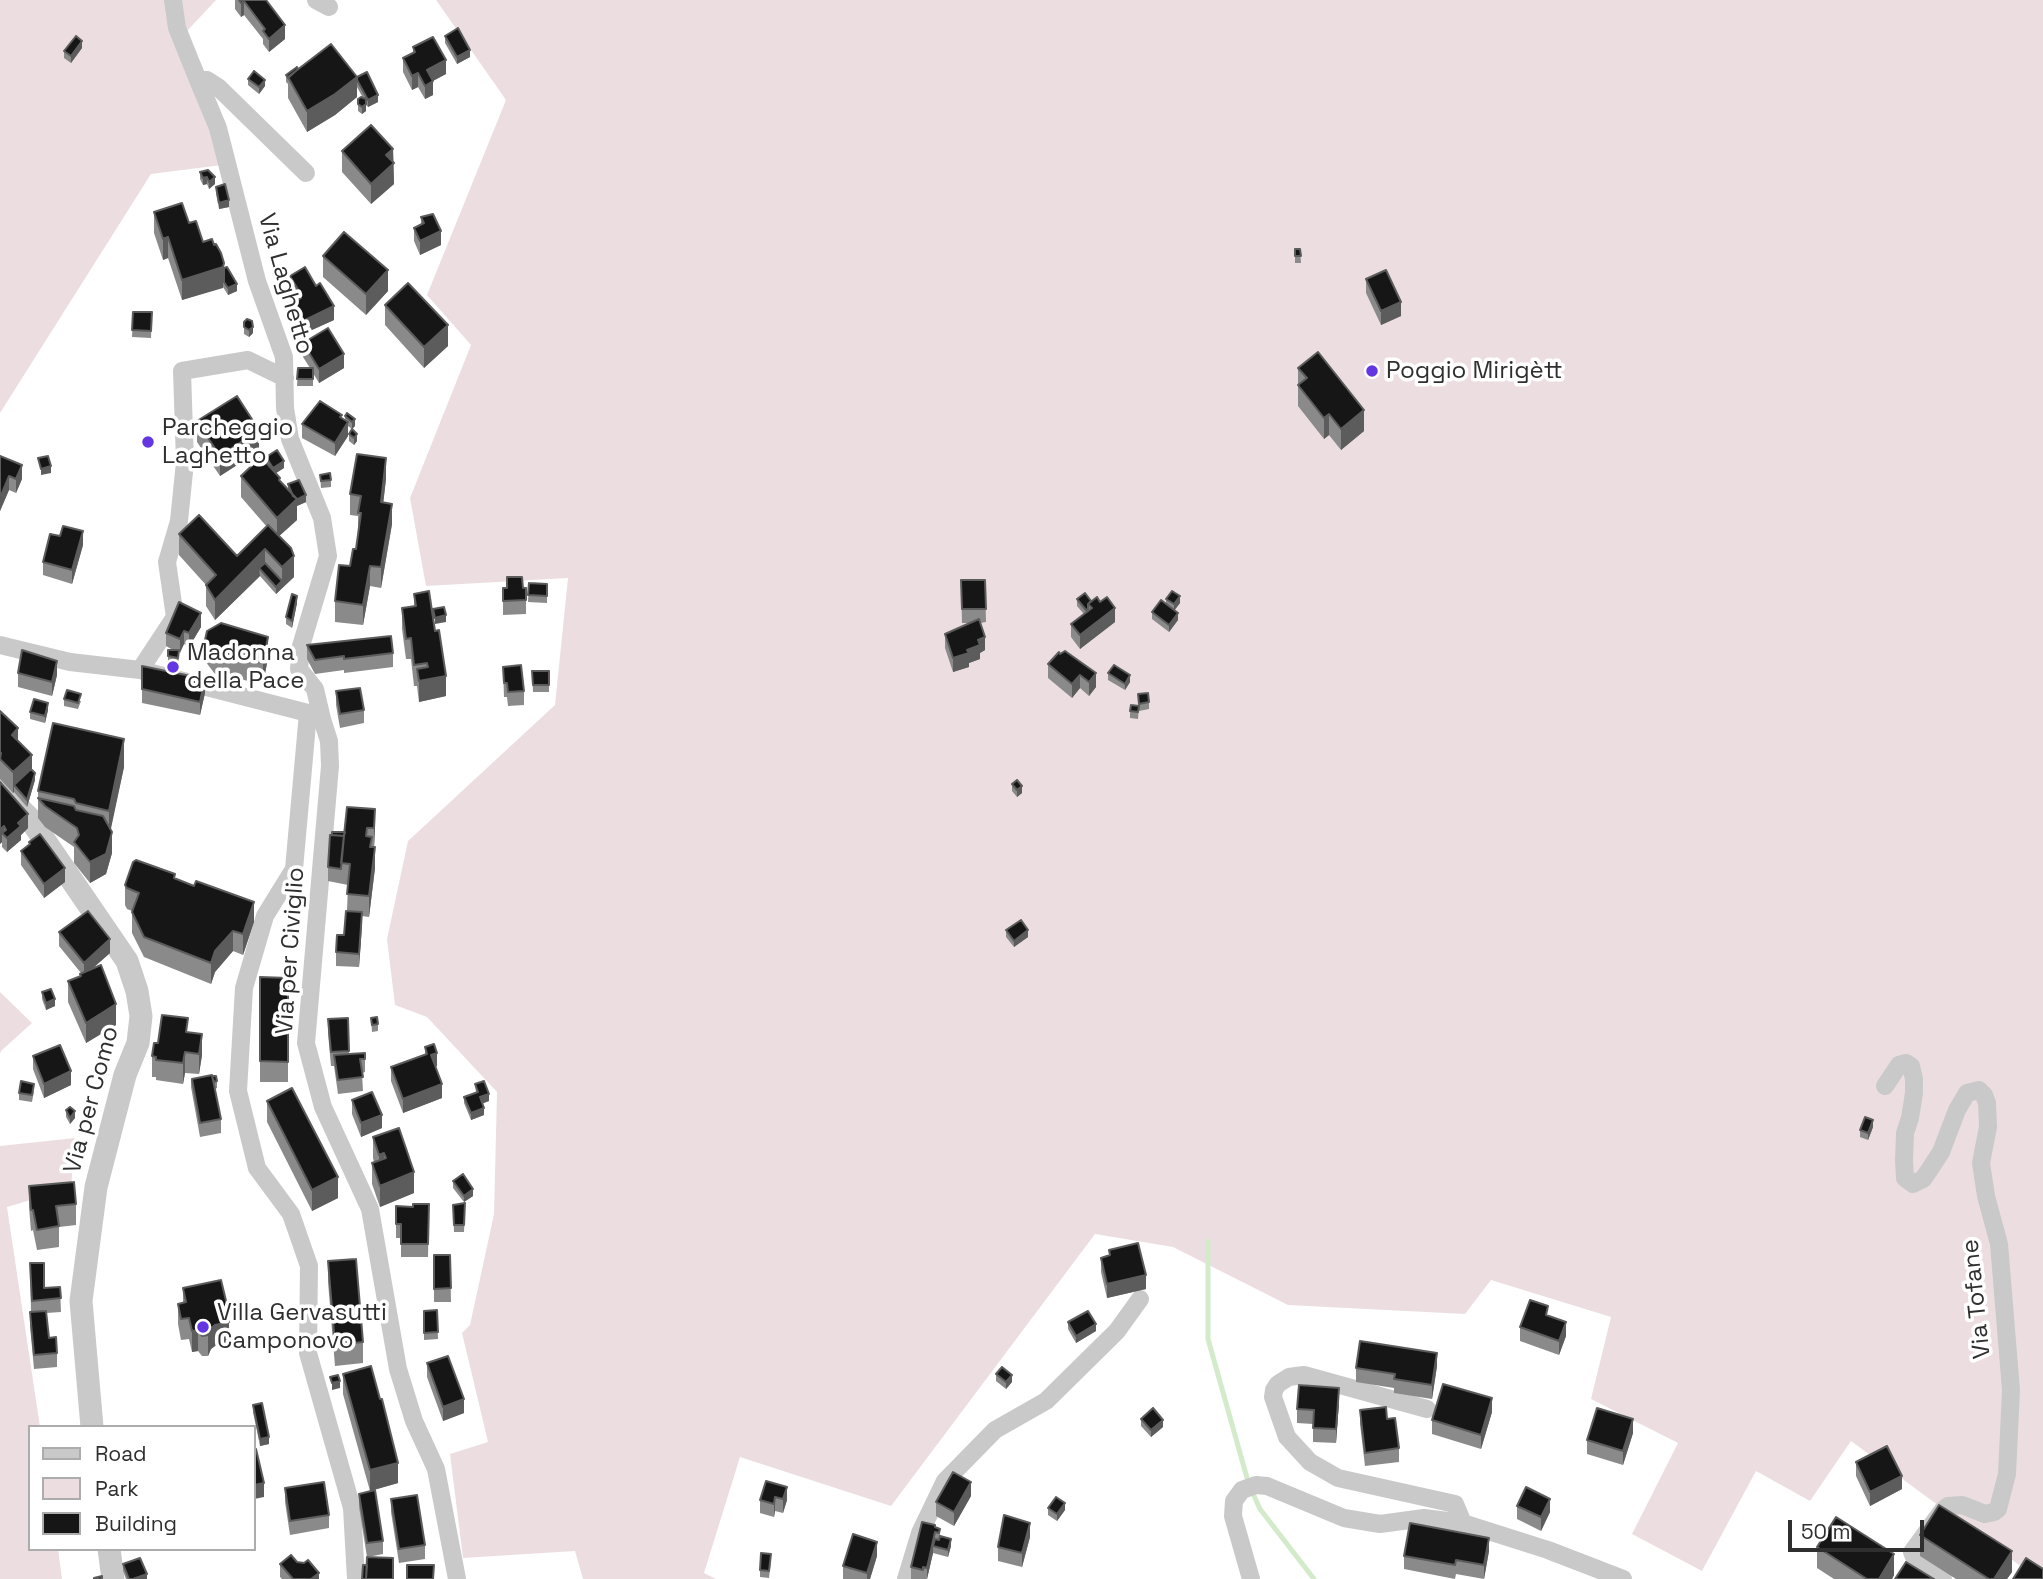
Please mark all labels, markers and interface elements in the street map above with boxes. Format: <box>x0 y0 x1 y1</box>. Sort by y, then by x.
street label: Via Laghetto <box>251 210 319 358</box>
place label: Poggio Mirigètt <box>1386 357 1563 385</box>
marker: Poggio Mirigètt <box>1364 363 1380 379</box>
place label: Parcheggio Laghetto <box>162 414 293 470</box>
marker: Parcheggio Laghetto <box>140 434 156 450</box>
place label: Madonna della Pace <box>187 639 305 695</box>
marker: Madonna della Pace <box>165 659 181 675</box>
street label: Via per Civiglio <box>271 866 311 1036</box>
street label: Via per Como <box>59 1023 125 1177</box>
street label: Via Tofane <box>1956 1238 1998 1360</box>
place label: Villa Gervasutti Camponovo <box>217 1299 387 1355</box>
marker: Villa Gervasutti Camponovo <box>195 1319 211 1335</box>
legend <box>28 1425 256 1551</box>
text: Road <box>95 1440 147 1467</box>
text: Park <box>95 1475 139 1502</box>
scale bar <box>1791 1506 1927 1550</box>
text: Building <box>95 1510 177 1537</box>
text: 50 m <box>1801 1518 1851 1545</box>

